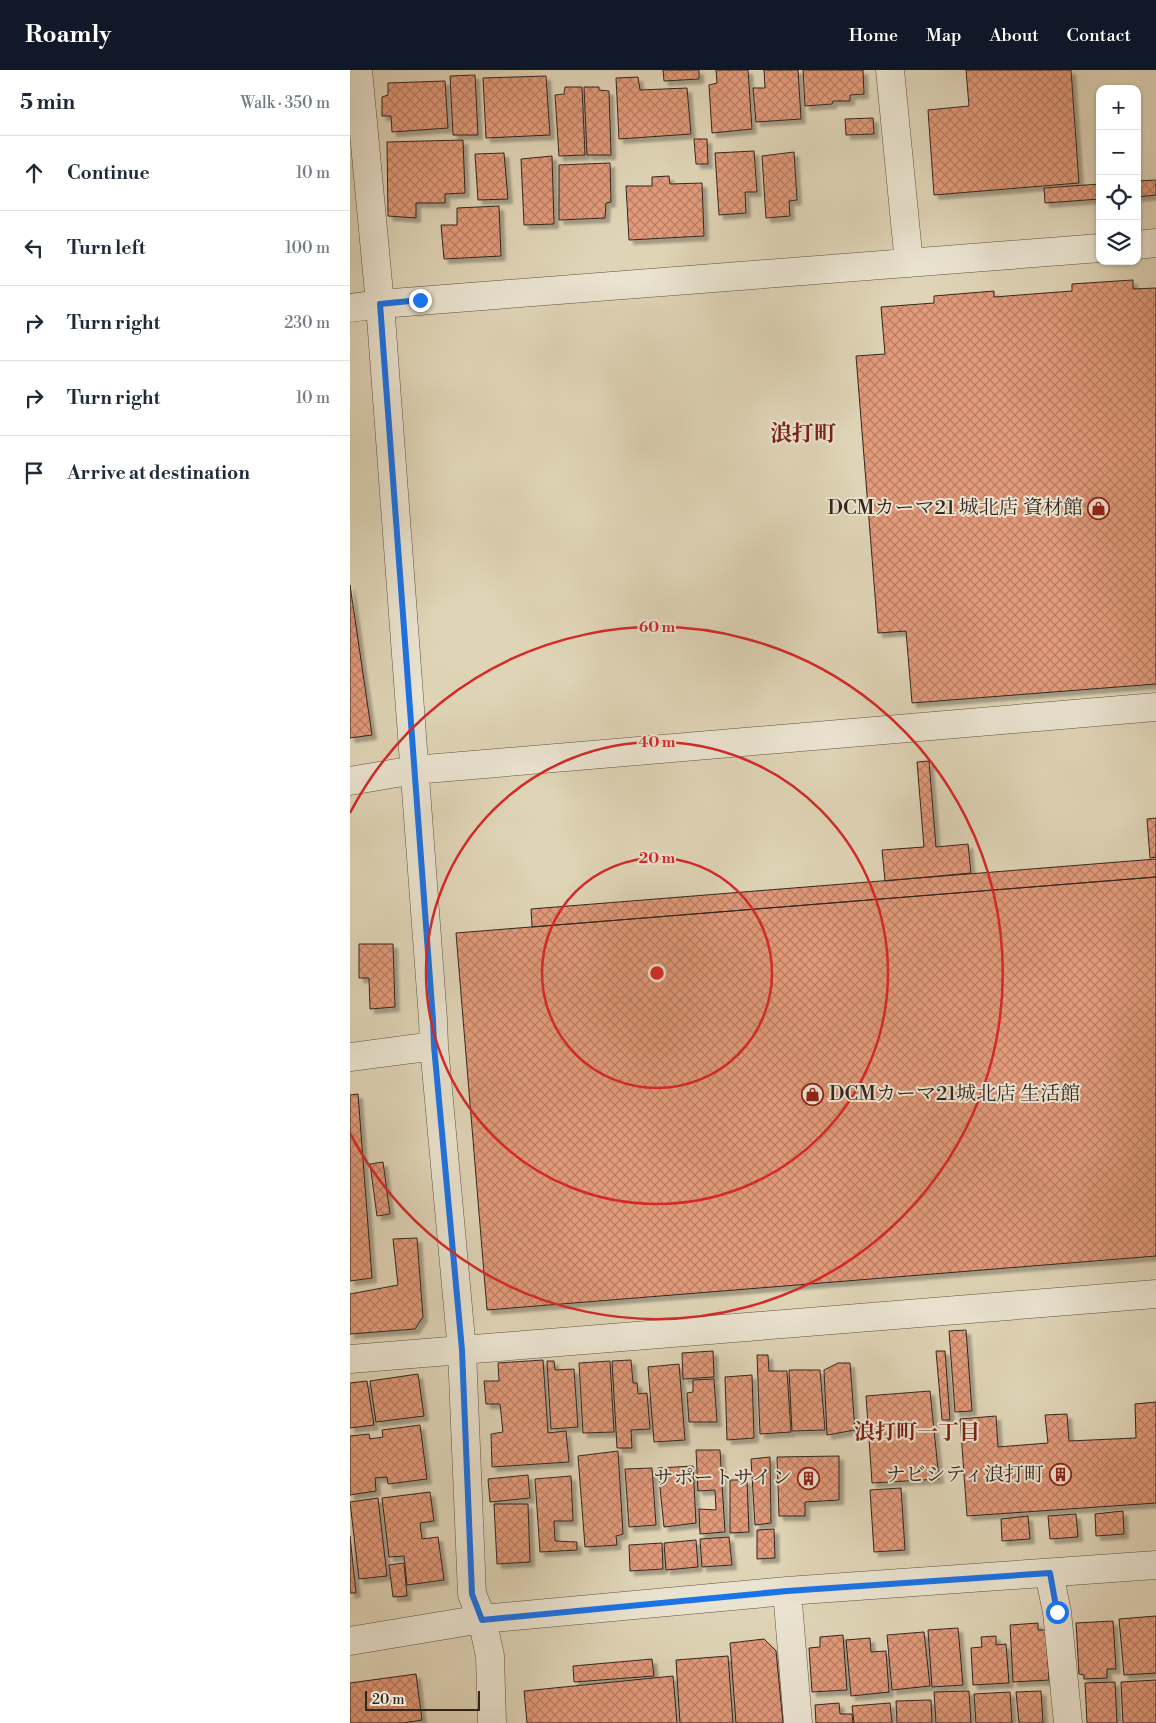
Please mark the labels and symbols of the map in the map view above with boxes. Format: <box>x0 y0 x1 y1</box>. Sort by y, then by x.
route end <box>409 289 432 312</box>
district label: 浪打町 <box>770 421 836 448</box>
place label: DCMカーマ21 城北店 資材館 <box>828 496 1083 521</box>
shop icon: DCMカーマ21 城北店 資材館 <box>1087 496 1111 520</box>
text: 60 m <box>639 618 676 637</box>
text: 40 m <box>638 733 676 752</box>
text: 20 m <box>639 849 676 868</box>
centre of rings <box>648 964 666 982</box>
shop icon: DCMカーマ21城北店 生活館 <box>801 1082 825 1106</box>
place label: DCMカーマ21城北店 生活館 <box>829 1082 1080 1107</box>
district label: 浪打町一丁目 <box>854 1420 980 1446</box>
place label: ナビシティ浪打町 <box>886 1463 1044 1488</box>
building icon: ナビシティ浪打町 <box>1048 1463 1072 1487</box>
place label: サポートサイン <box>653 1466 792 1491</box>
building icon: サポートサイン <box>796 1466 820 1490</box>
route start <box>1046 1601 1069 1624</box>
scale bar <box>365 1688 480 1711</box>

